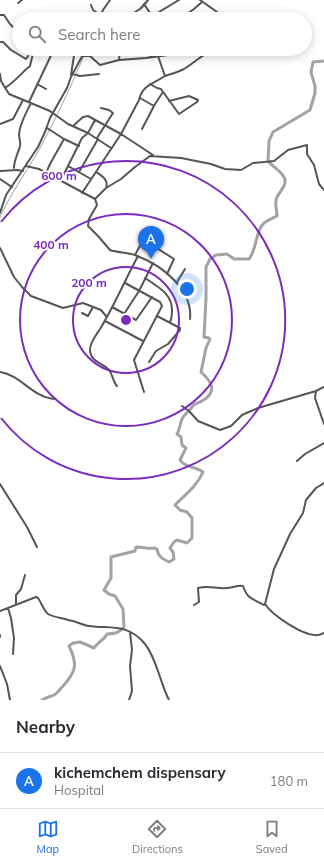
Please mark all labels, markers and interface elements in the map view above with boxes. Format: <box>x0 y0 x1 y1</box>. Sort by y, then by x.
search box <box>12 12 312 56</box>
icon: search <box>26 23 48 45</box>
text: Search here <box>58 25 140 44</box>
text: 600 m <box>41 168 77 183</box>
pin: A <box>138 226 164 259</box>
text: 400 m <box>33 237 69 252</box>
text: 200 m <box>71 275 107 290</box>
your location <box>177 279 197 299</box>
centre of rings <box>119 313 133 327</box>
text: Nearby <box>16 716 75 737</box>
text: kichemchem dispensary <box>54 763 226 782</box>
text: A <box>24 773 34 789</box>
text: 180 m <box>270 773 308 789</box>
text: Hospital <box>54 782 104 798</box>
tab: Map <box>36 818 59 856</box>
tab: Directions <box>132 818 183 856</box>
tab: Saved <box>256 818 288 856</box>

